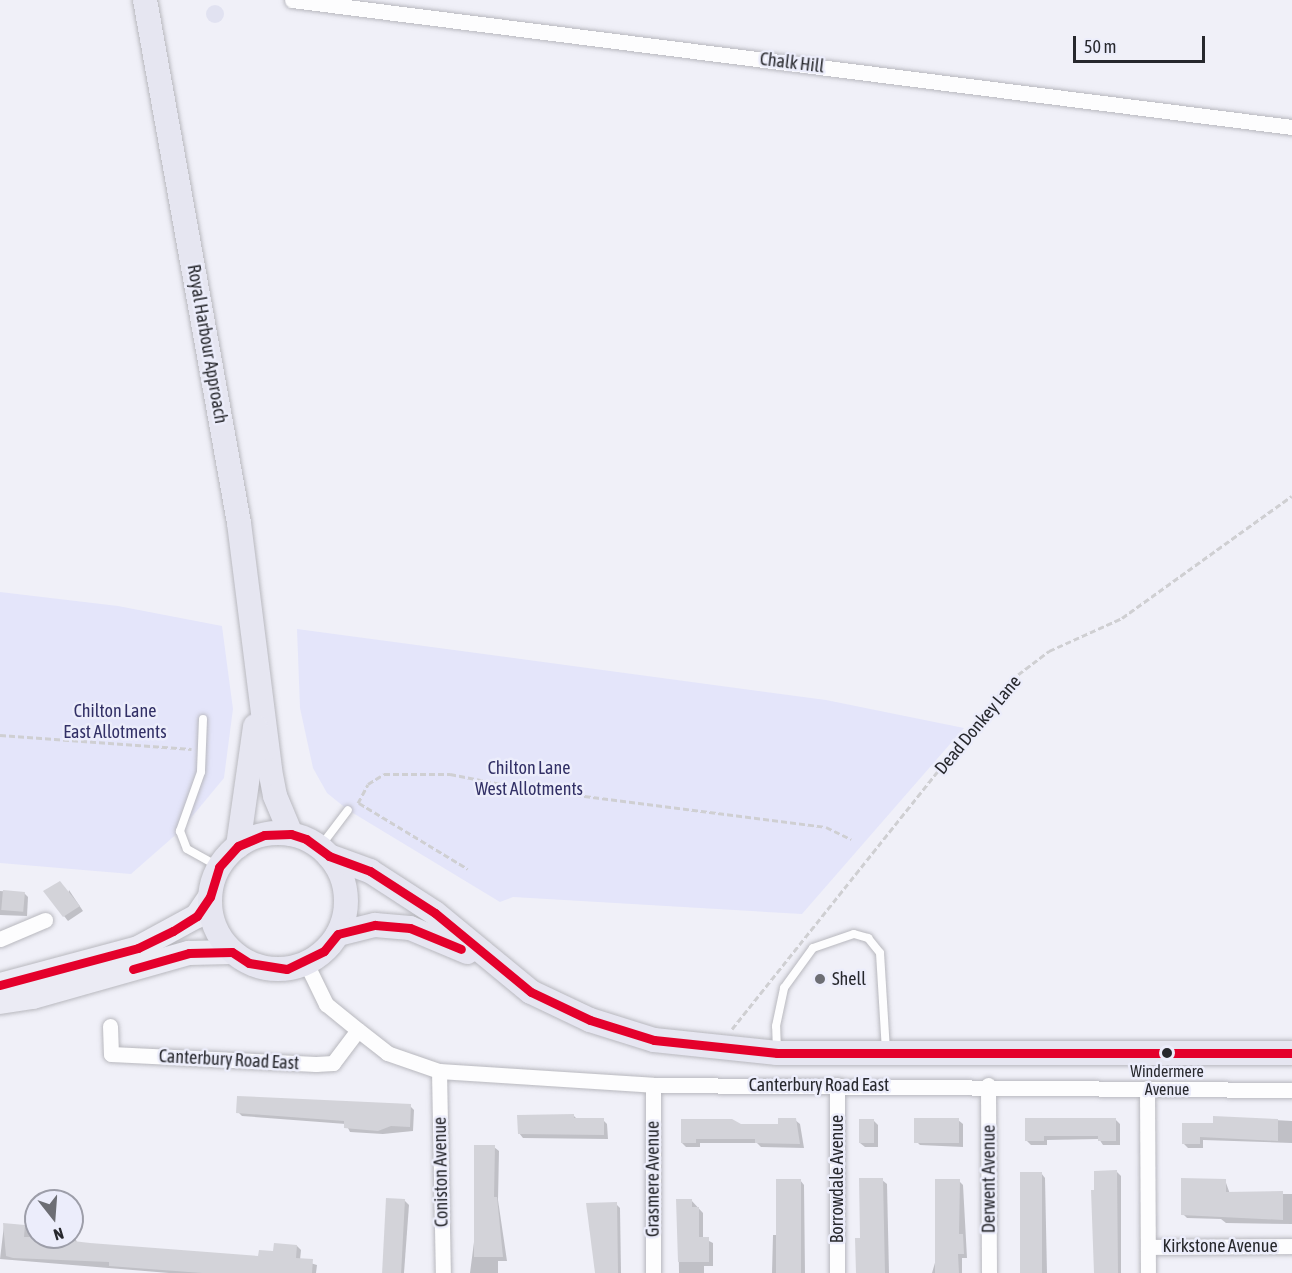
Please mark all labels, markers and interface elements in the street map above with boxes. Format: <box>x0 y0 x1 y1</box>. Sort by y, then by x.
scale bar <box>1076 24 1208 62</box>
text: 50 m <box>1084 36 1116 57</box>
street label: Chalk Hill <box>759 48 825 78</box>
street label: Royal Harbour Approach <box>182 263 232 425</box>
street label: Dead Donkey Lane <box>930 671 1026 779</box>
park label: Chilton Lane East Allotments <box>63 701 167 744</box>
park label: Chilton Lane West Allotments <box>475 758 583 800</box>
place label: Shell <box>832 968 866 990</box>
marker: Shell <box>813 972 827 986</box>
street label: Canterbury Road East <box>158 1046 300 1074</box>
marker: Windermere Avenue <box>1161 1047 1173 1059</box>
place label: Windermere Avenue <box>1130 1061 1204 1099</box>
street label: Canterbury Road East <box>749 1074 889 1096</box>
street label: Borrowdale Avenue <box>826 1115 848 1243</box>
street label: Coniston Avenue <box>429 1117 453 1227</box>
street label: Grasmere Avenue <box>642 1121 664 1237</box>
street label: Derwent Avenue <box>978 1125 1000 1233</box>
north arrow <box>24 1189 84 1249</box>
text: N <box>52 1224 66 1244</box>
street label: Kirkstone Avenue <box>1162 1235 1278 1257</box>

